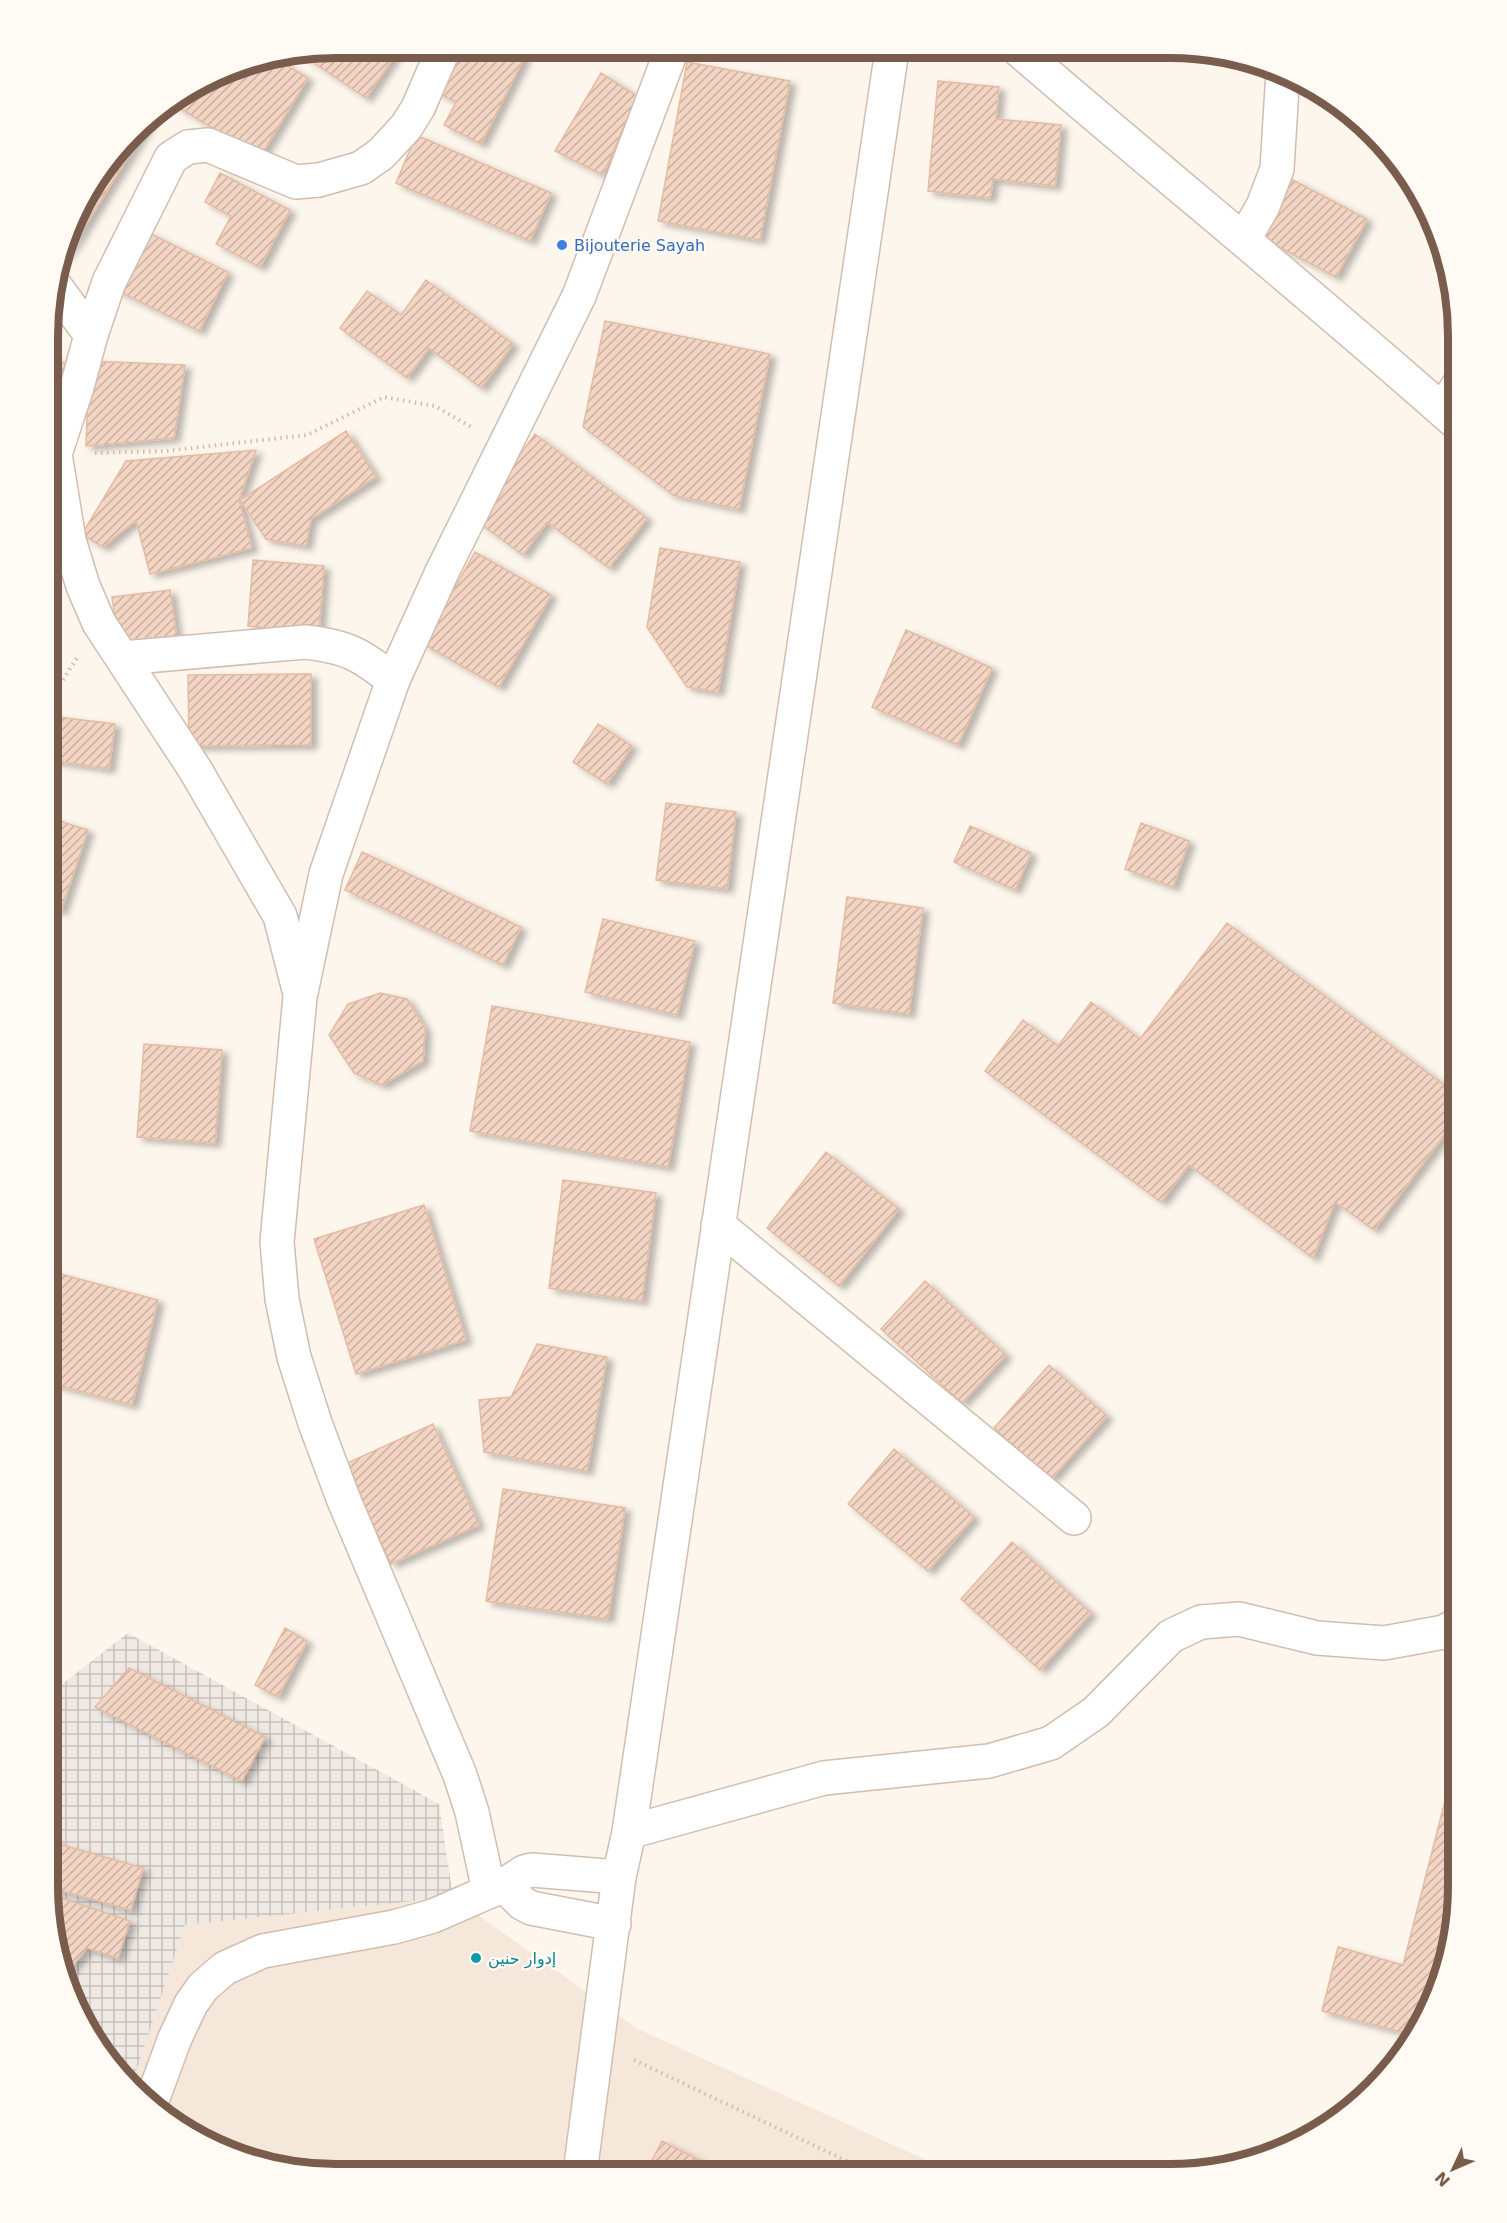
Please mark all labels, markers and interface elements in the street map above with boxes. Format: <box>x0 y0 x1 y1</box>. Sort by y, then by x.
place label: Bijouterie Sayah <box>574 236 705 255</box>
marker: Bijouterie Sayah <box>555 238 569 252</box>
place label: إدوار حنين <box>488 1949 556 1969</box>
marker: إدوار حنين <box>469 1951 483 1965</box>
north arrow <box>1423 2139 1483 2199</box>
text: N <box>1431 2168 1454 2190</box>

